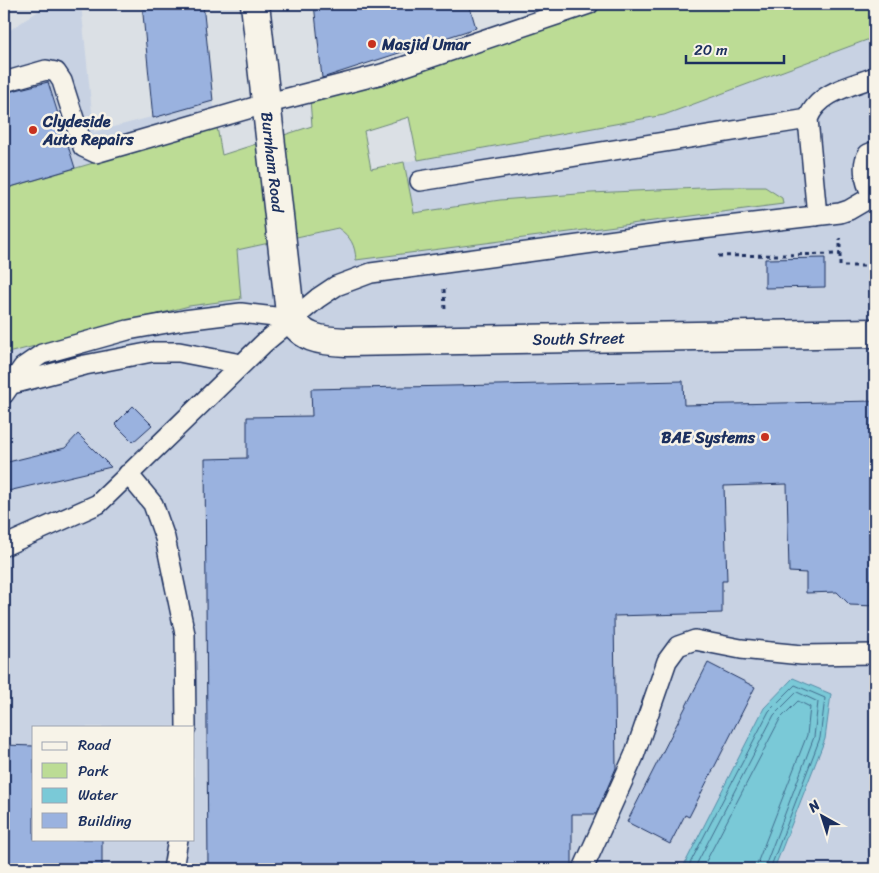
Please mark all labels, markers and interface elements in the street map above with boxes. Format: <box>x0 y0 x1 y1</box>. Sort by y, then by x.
place label: Masjid Umar <box>381 30 472 59</box>
scale bar <box>686 32 784 64</box>
text: 20 m <box>694 37 728 63</box>
marker: Masjid Umar <box>366 38 378 50</box>
place label: Clydeside Auto Repairs <box>42 107 134 154</box>
street label: Burnham Road <box>253 110 293 215</box>
marker: Clydeside Auto Repairs <box>27 124 39 136</box>
street label: South Street <box>532 323 626 353</box>
place label: BAE Systems <box>661 423 756 452</box>
marker: BAE Systems <box>759 431 771 443</box>
legend <box>32 726 195 840</box>
text: Road <box>78 732 111 758</box>
text: Park <box>78 758 109 784</box>
text: Water <box>78 782 118 808</box>
north arrow <box>796 790 846 840</box>
text: N <box>802 793 826 820</box>
text: Building <box>78 808 132 834</box>

